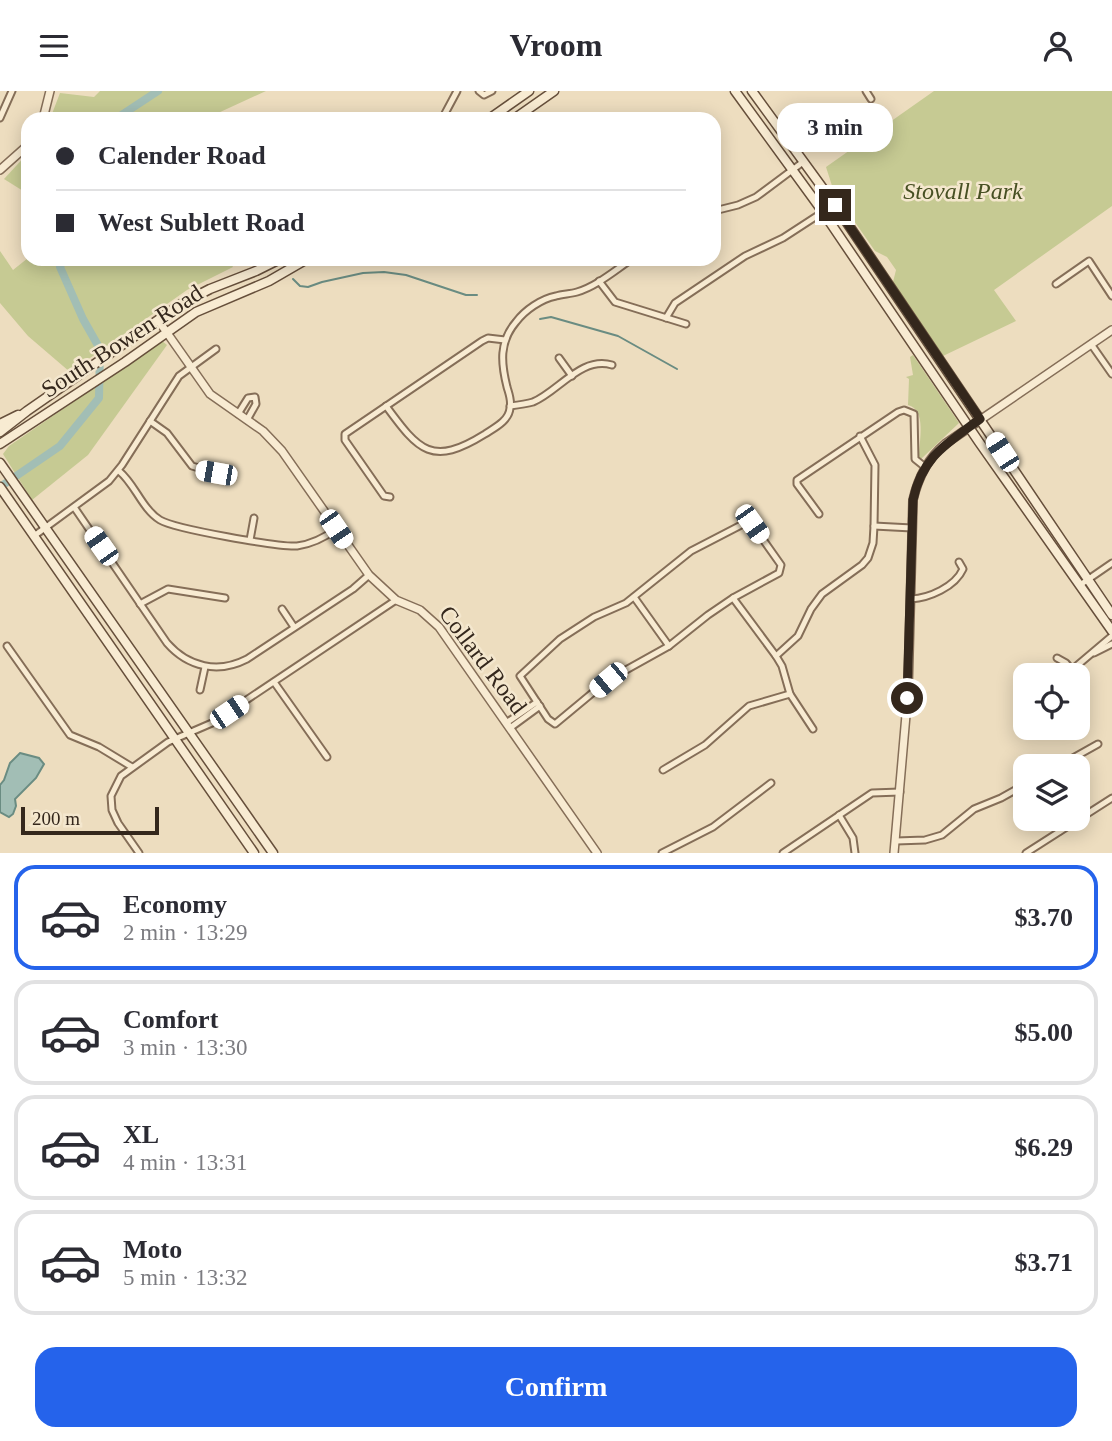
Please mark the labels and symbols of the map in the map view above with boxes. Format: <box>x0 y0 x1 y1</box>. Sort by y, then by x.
callout: 3 min <box>777 103 893 152</box>
park label: Stovall Park <box>903 178 1023 204</box>
route end <box>819 189 851 221</box>
street label: South Bowen Road <box>37 279 207 403</box>
car <box>982 429 1023 475</box>
car <box>194 459 239 487</box>
car <box>732 501 773 547</box>
car <box>316 506 357 552</box>
car <box>81 523 122 569</box>
street label: Collard Road <box>434 601 532 719</box>
car <box>586 658 631 702</box>
route start <box>891 682 923 714</box>
car <box>206 692 253 732</box>
scale bar <box>21 804 159 836</box>

